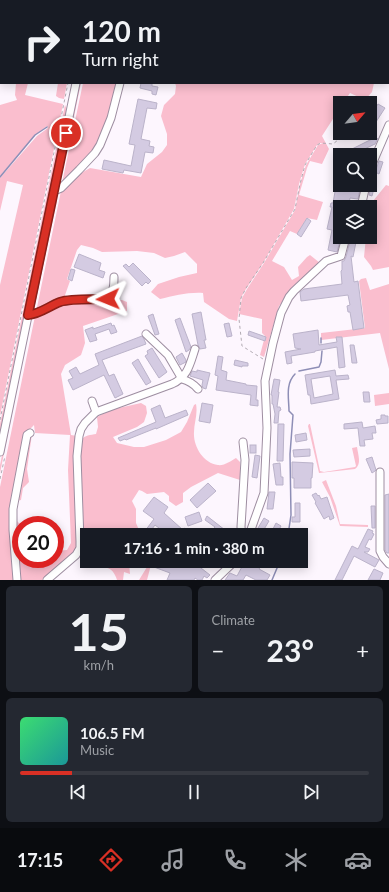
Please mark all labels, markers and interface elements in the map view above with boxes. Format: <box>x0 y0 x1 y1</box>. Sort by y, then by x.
text: 120 m <box>82 14 161 48</box>
icon: right <box>16 16 68 68</box>
text: Turn right <box>82 48 159 70</box>
north arrow <box>333 96 377 140</box>
map controls <box>333 96 377 244</box>
pin <box>49 116 83 150</box>
icon: arrive <box>55 122 77 144</box>
button: search <box>333 148 377 192</box>
button: layers <box>333 200 377 244</box>
position arrow <box>87 278 129 320</box>
speed limit sign: 20 <box>12 516 64 568</box>
text: 17:16 · 1 min · 380 m <box>124 539 264 557</box>
text: 15 <box>69 600 129 662</box>
text: Climate <box>212 612 255 628</box>
text: 23° <box>267 632 314 668</box>
text: − <box>212 637 224 664</box>
text: + <box>356 637 369 664</box>
text: km/h <box>84 657 114 673</box>
text: 106.5 FM <box>80 724 145 742</box>
text: Music <box>80 742 114 758</box>
icon: previous <box>67 781 89 803</box>
icon: pause <box>183 781 205 803</box>
icon: next <box>300 781 322 803</box>
icon: directions <box>97 846 125 874</box>
icon: music <box>159 846 187 874</box>
icon: phone <box>221 846 249 874</box>
icon: climate <box>282 846 310 874</box>
icon: car <box>344 846 372 874</box>
text: 17:15 <box>17 849 63 871</box>

